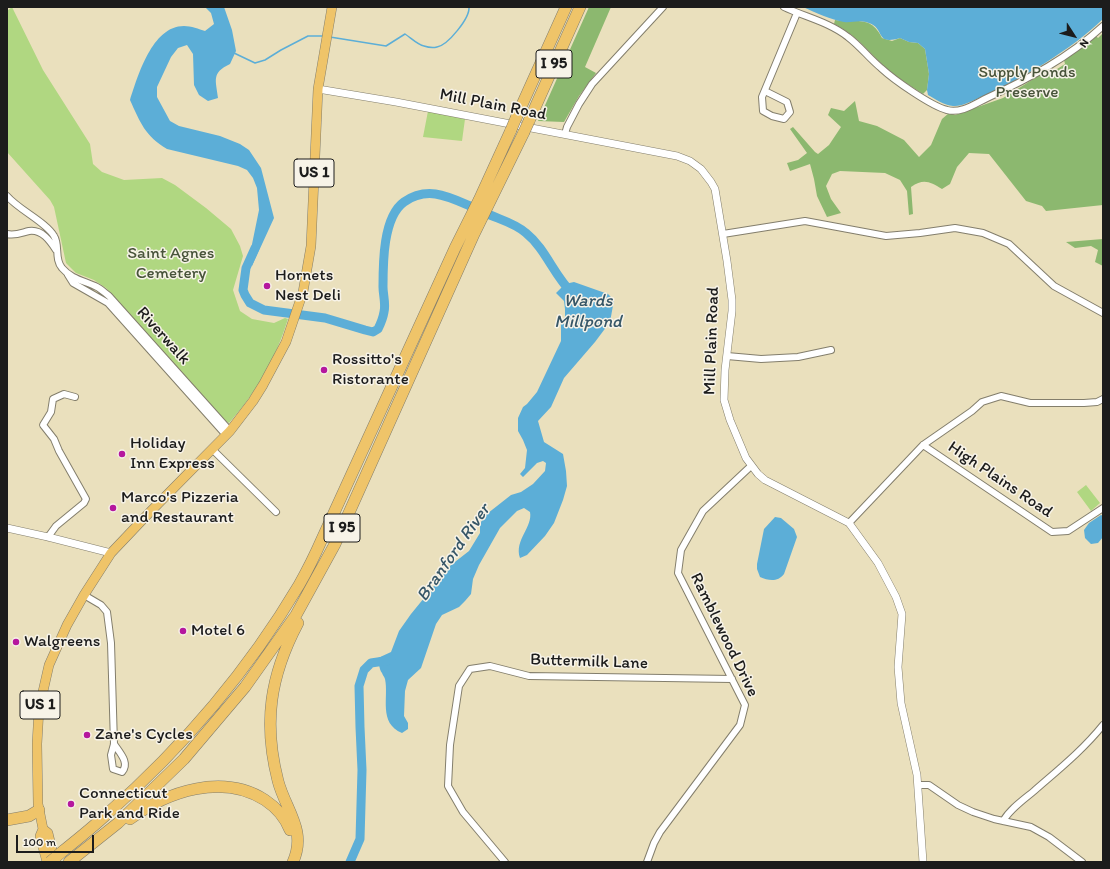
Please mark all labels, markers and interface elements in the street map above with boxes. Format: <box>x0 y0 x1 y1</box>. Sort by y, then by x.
north arrow <box>1054 16 1094 56</box>
text: N <box>1077 37 1092 50</box>
road number: I 95 <box>536 50 572 78</box>
park label: Supply Ponds Preserve <box>978 63 1076 103</box>
street label: Mill Plain Road <box>438 85 548 125</box>
road number: US 1 <box>294 159 334 187</box>
park label: Saint Agnes Cemetery <box>128 244 214 284</box>
place label: Hornets Nest Deli <box>275 266 341 306</box>
marker: Hornets Nest Deli <box>262 281 272 291</box>
street label: Mill Plain Road <box>700 286 724 396</box>
water label: Wards Millpond <box>554 290 622 332</box>
street label: Riverwalk <box>132 303 194 369</box>
place label: Rossitto's Ristorante <box>332 350 409 390</box>
marker: Rossitto's Ristorante <box>319 365 329 375</box>
place label: Holiday Inn Express <box>130 434 215 474</box>
street label: High Plains Road <box>944 437 1056 523</box>
marker: Holiday Inn Express <box>117 449 127 459</box>
place label: Marco's Pizzeria and Restaurant <box>121 488 239 528</box>
water label: Branford River <box>413 500 495 606</box>
marker: Marco's Pizzeria and Restaurant <box>108 503 118 513</box>
road number: I 95 <box>324 514 360 542</box>
street label: Ramblewood Drive <box>685 570 763 700</box>
place label: Motel 6 <box>191 621 245 641</box>
marker: Motel 6 <box>178 626 188 636</box>
place label: Walgreens <box>24 632 100 652</box>
marker: Walgreens <box>11 637 21 647</box>
street label: Buttermilk Lane <box>530 650 648 674</box>
road number: US 1 <box>20 691 60 719</box>
place label: Zane's Cycles <box>95 725 193 745</box>
marker: Zane's Cycles <box>82 730 92 740</box>
place label: Connecticut Park and Ride <box>79 784 180 824</box>
marker: Connecticut Park and Ride <box>66 799 76 809</box>
scale bar <box>18 827 96 853</box>
text: 100 m <box>23 835 56 849</box>

